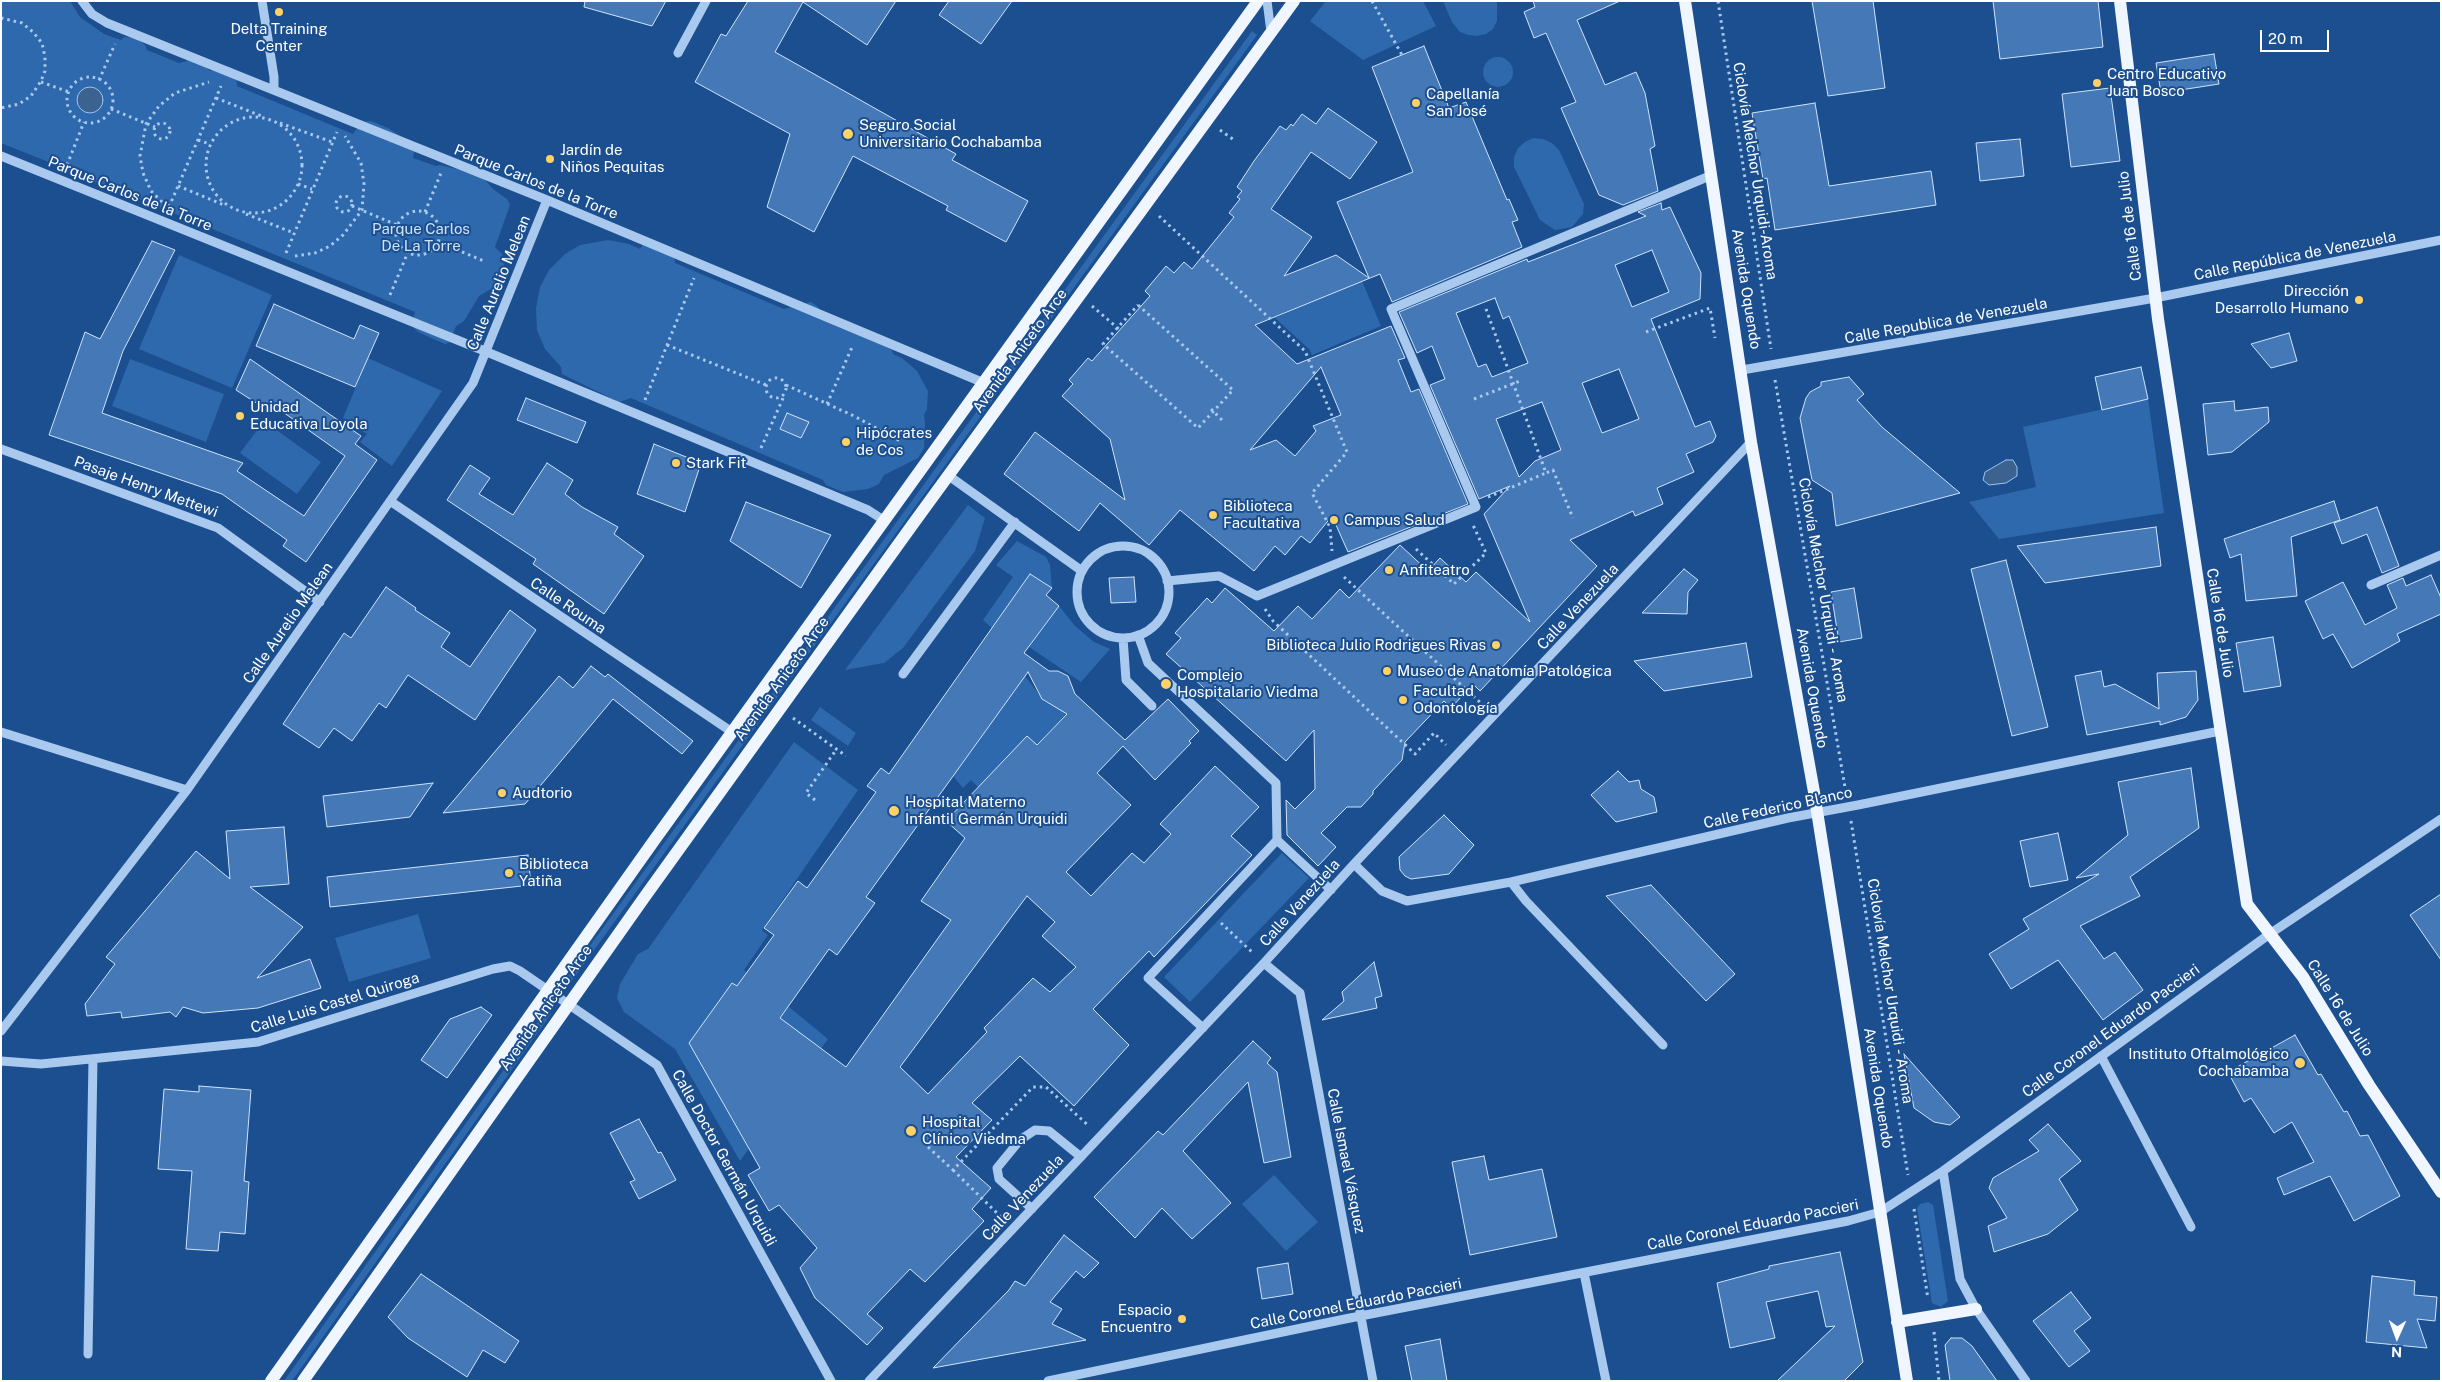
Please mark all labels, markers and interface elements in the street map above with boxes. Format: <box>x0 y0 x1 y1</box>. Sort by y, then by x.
marker: Delta Training Center <box>273 6 285 18</box>
place label: Delta Training Center <box>230 20 328 55</box>
scale bar <box>2262 20 2331 52</box>
text: 20 m <box>2268 30 2303 47</box>
street label: Ciclovía Melchor Urquidi-Aroma <box>1729 61 1781 281</box>
place label: Centro Educativo Juan Bosco <box>2107 65 2226 100</box>
marker: Centro Educativo Juan Bosco <box>2091 77 2103 89</box>
place label: Capellanía San José <box>1426 85 1500 120</box>
marker: Capellanía San José <box>1410 97 1422 109</box>
place label: Seguro Social Universitario Cochabamba <box>859 116 1042 151</box>
marker: Seguro Social Universitario Cochabamba <box>841 127 855 141</box>
street label: Parque Carlos de la Torre <box>451 141 621 223</box>
place label: Jardín de Niños Pequitas <box>560 141 664 176</box>
street label: Parque Carlos de la Torre <box>45 153 215 235</box>
marker: Jardín de Niños Pequitas <box>544 153 556 165</box>
street label: Calle 16 de Julio <box>2114 170 2146 282</box>
street label: Calle Aurelio Melean <box>464 213 534 353</box>
park label: Parque Carlos De La Torre <box>372 220 470 255</box>
street label: Avenida Oquendo <box>1728 227 1764 351</box>
street label: Calle República de Venezuela <box>2192 228 2398 284</box>
place label: Dirección Desarrollo Humano <box>2215 282 2349 317</box>
street label: Avenida Aniceto Arce <box>969 285 1071 417</box>
street label: Calle Republica de Venezuela <box>1843 294 2049 348</box>
marker: Dirección Desarrollo Humano <box>2353 294 2365 306</box>
place label: Unidad Educativa Loyola <box>250 398 368 433</box>
marker: Unidad Educativa Loyola <box>234 410 246 422</box>
place label: Hipócrates de Cos <box>856 424 932 459</box>
marker: Hipócrates de Cos <box>840 436 852 448</box>
street label: Pasaje Henry Mettewi <box>72 453 220 521</box>
place label: Stark Fit <box>686 454 746 472</box>
marker: Stark Fit <box>670 457 682 469</box>
street label: Ciclovía Melchor Urquidi - Aroma <box>1794 476 1852 704</box>
place label: Biblioteca Facultativa <box>1223 497 1300 532</box>
marker: Biblioteca Facultativa <box>1207 509 1219 521</box>
place label: Campus Salud <box>1344 511 1445 529</box>
marker: Campus Salud <box>1328 514 1340 526</box>
street label: Calle Aurelio Melean <box>239 559 337 687</box>
street label: Calle Venezuela <box>1534 560 1622 654</box>
place label: Anfiteatro <box>1399 561 1470 579</box>
marker: Anfiteatro <box>1383 564 1395 576</box>
street label: Calle 16 de Julio <box>2202 567 2238 679</box>
street label: Calle Rouma <box>527 574 609 638</box>
street label: Avenida Aniceto Arce <box>731 613 833 745</box>
street label: Avenida Oquendo <box>1793 626 1831 750</box>
place label: Biblioteca Julio Rodrigues Rivas <box>1266 636 1486 654</box>
marker: Biblioteca Julio Rodrigues Rivas <box>1490 639 1502 651</box>
place label: Museo de Anatomía Patológica <box>1397 662 1612 680</box>
marker: Museo de Anatomía Patológica <box>1381 665 1393 677</box>
place label: Complejo Hospitalario Viedma <box>1177 666 1318 701</box>
marker: Complejo Hospitalario Viedma <box>1159 677 1173 691</box>
place label: Facultad Odontología <box>1413 682 1498 717</box>
marker: Facultad Odontología <box>1397 694 1409 706</box>
street label: Calle Federico Blanco <box>1702 783 1854 833</box>
place label: Audtorio <box>512 784 572 802</box>
marker: Audtorio <box>496 787 508 799</box>
place label: Hospital Materno Infantil Germán Urquidi <box>905 793 1067 828</box>
marker: Hospital Materno Infantil Germán Urquidi <box>887 804 901 818</box>
place label: Biblioteca Yatiña <box>519 855 589 890</box>
street label: Calle Venezuela <box>1256 856 1344 950</box>
marker: Biblioteca Yatiña <box>503 867 515 879</box>
street label: Ciclovía Melchor Urquidi - Aroma <box>1863 877 1917 1105</box>
street label: Avenida Aniceto Arce <box>496 942 596 1074</box>
street label: Calle 16 de Julio <box>2303 956 2377 1060</box>
street label: Calle Coronel Eduardo Paccieri <box>2019 960 2203 1102</box>
street label: Calle Luis Castel Quiroga <box>249 969 421 1037</box>
street label: Avenida Oquendo <box>1860 1026 1896 1150</box>
place label: Instituto Oftalmológico Cochabamba <box>2128 1045 2289 1080</box>
marker: Instituto Oftalmológico Cochabamba <box>2293 1056 2307 1070</box>
street label: Calle Doctor Germán Urquidi <box>668 1067 780 1249</box>
street label: Calle Ismael Vásquez <box>1323 1087 1369 1235</box>
place label: Hospital Clínico Viedma <box>922 1113 1026 1148</box>
marker: Hospital Clínico Viedma <box>904 1124 918 1138</box>
street label: Calle Venezuela <box>979 1151 1067 1245</box>
street label: Calle Coronel Eduardo Paccieri <box>1646 1196 1860 1254</box>
street label: Calle Coronel Eduardo Paccieri <box>1249 1275 1463 1333</box>
place label: Espacio Encuentro <box>1101 1301 1172 1336</box>
north arrow <box>2372 1312 2422 1362</box>
marker: Espacio Encuentro <box>1176 1313 1188 1325</box>
text: N <box>2391 1344 2402 1360</box>

